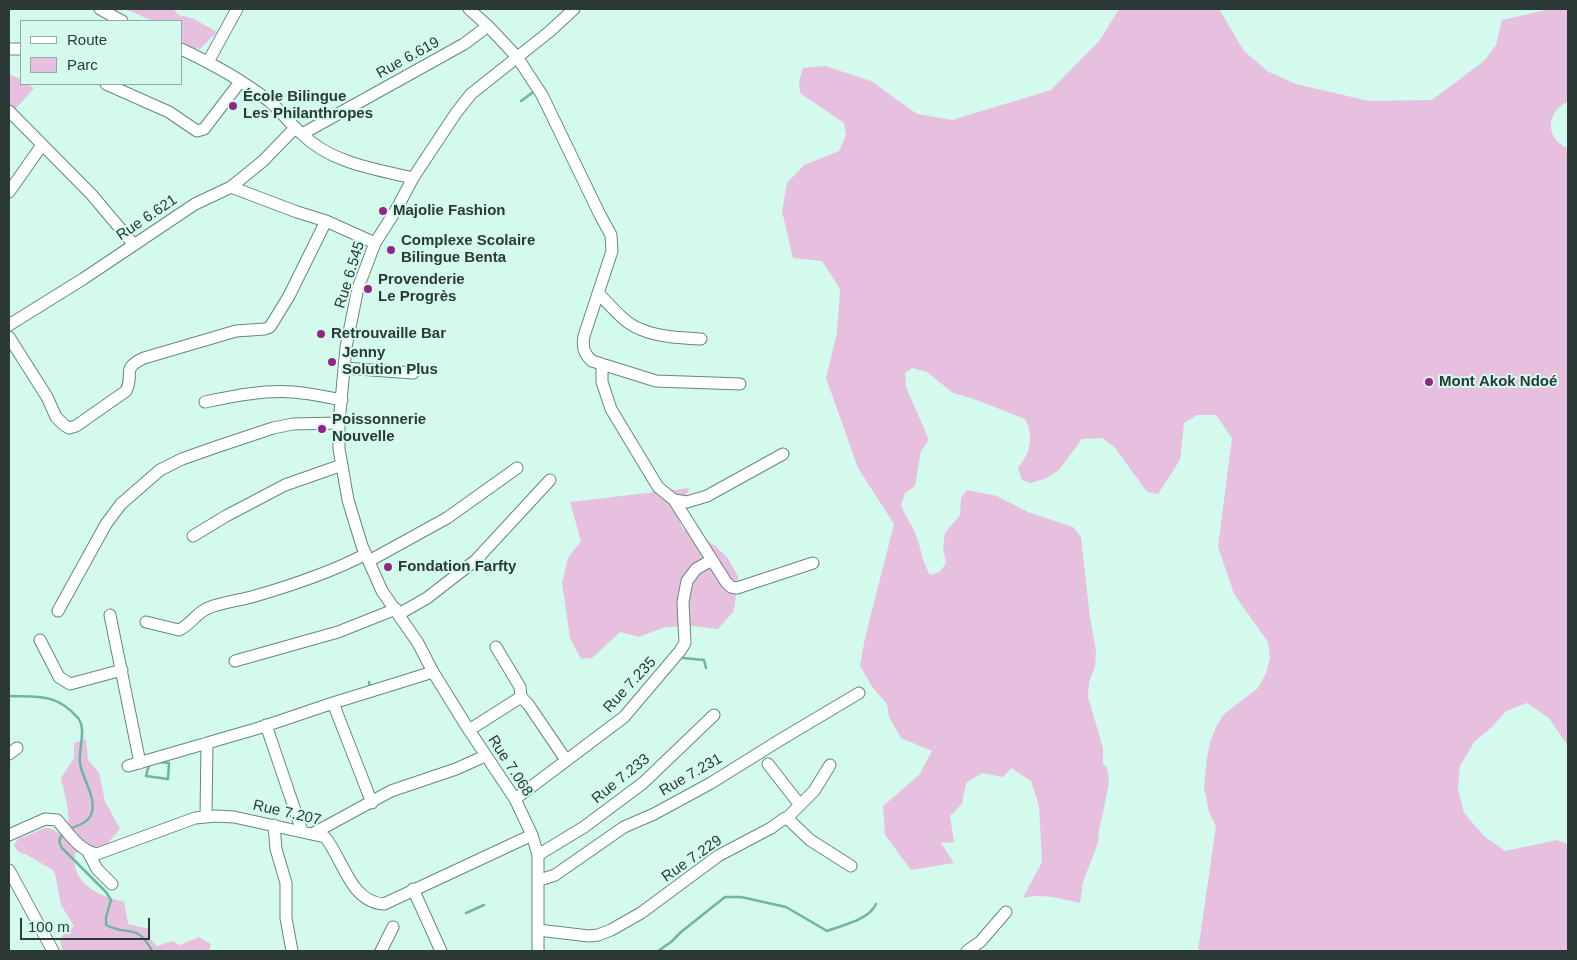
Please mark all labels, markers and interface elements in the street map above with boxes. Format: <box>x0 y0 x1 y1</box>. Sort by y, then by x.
legend <box>20 20 182 85</box>
text: Route <box>67 31 107 48</box>
street label: Rue 6.619 <box>373 33 443 83</box>
text: Parc <box>67 56 98 73</box>
place label: École Bilingue Les Philanthropes <box>243 88 373 123</box>
marker: École Bilingue Les Philanthropes <box>227 100 239 112</box>
street label: Rue 6.621 <box>113 191 181 245</box>
place label: Majolie Fashion <box>393 202 506 220</box>
marker: Majolie Fashion <box>377 205 389 217</box>
place label: Complexe Scolaire Bilingue Benta <box>401 232 535 267</box>
street label: Rue 6.545 <box>331 239 369 311</box>
marker: Complexe Scolaire Bilingue Benta <box>385 244 397 256</box>
place label: Provenderie Le Progrès <box>378 271 465 306</box>
marker: Provenderie Le Progrès <box>362 283 374 295</box>
place label: Retrouvaille Bar <box>331 325 446 343</box>
marker: Retrouvaille Bar <box>315 328 327 340</box>
place label: Jenny Solution Plus <box>342 344 438 379</box>
marker: Jenny Solution Plus <box>326 356 338 368</box>
place label: Mont Akok Ndoé <box>1439 373 1557 391</box>
marker: Mont Akok Ndoé <box>1423 376 1435 388</box>
place label: Poissonnerie Nouvelle <box>332 411 426 446</box>
marker: Poissonnerie Nouvelle <box>316 423 328 435</box>
place label: Fondation Farfty <box>398 558 516 576</box>
marker: Fondation Farfty <box>382 561 394 573</box>
street label: Rue 7.235 <box>600 654 660 716</box>
street label: Rue 7.068 <box>484 732 536 800</box>
street label: Rue 7.233 <box>588 750 654 808</box>
street label: Rue 7.231 <box>657 750 725 800</box>
street label: Rue 7.207 <box>251 796 323 830</box>
street label: Rue 7.229 <box>658 832 726 886</box>
scale bar <box>22 908 152 940</box>
text: 100 m <box>28 918 70 935</box>

